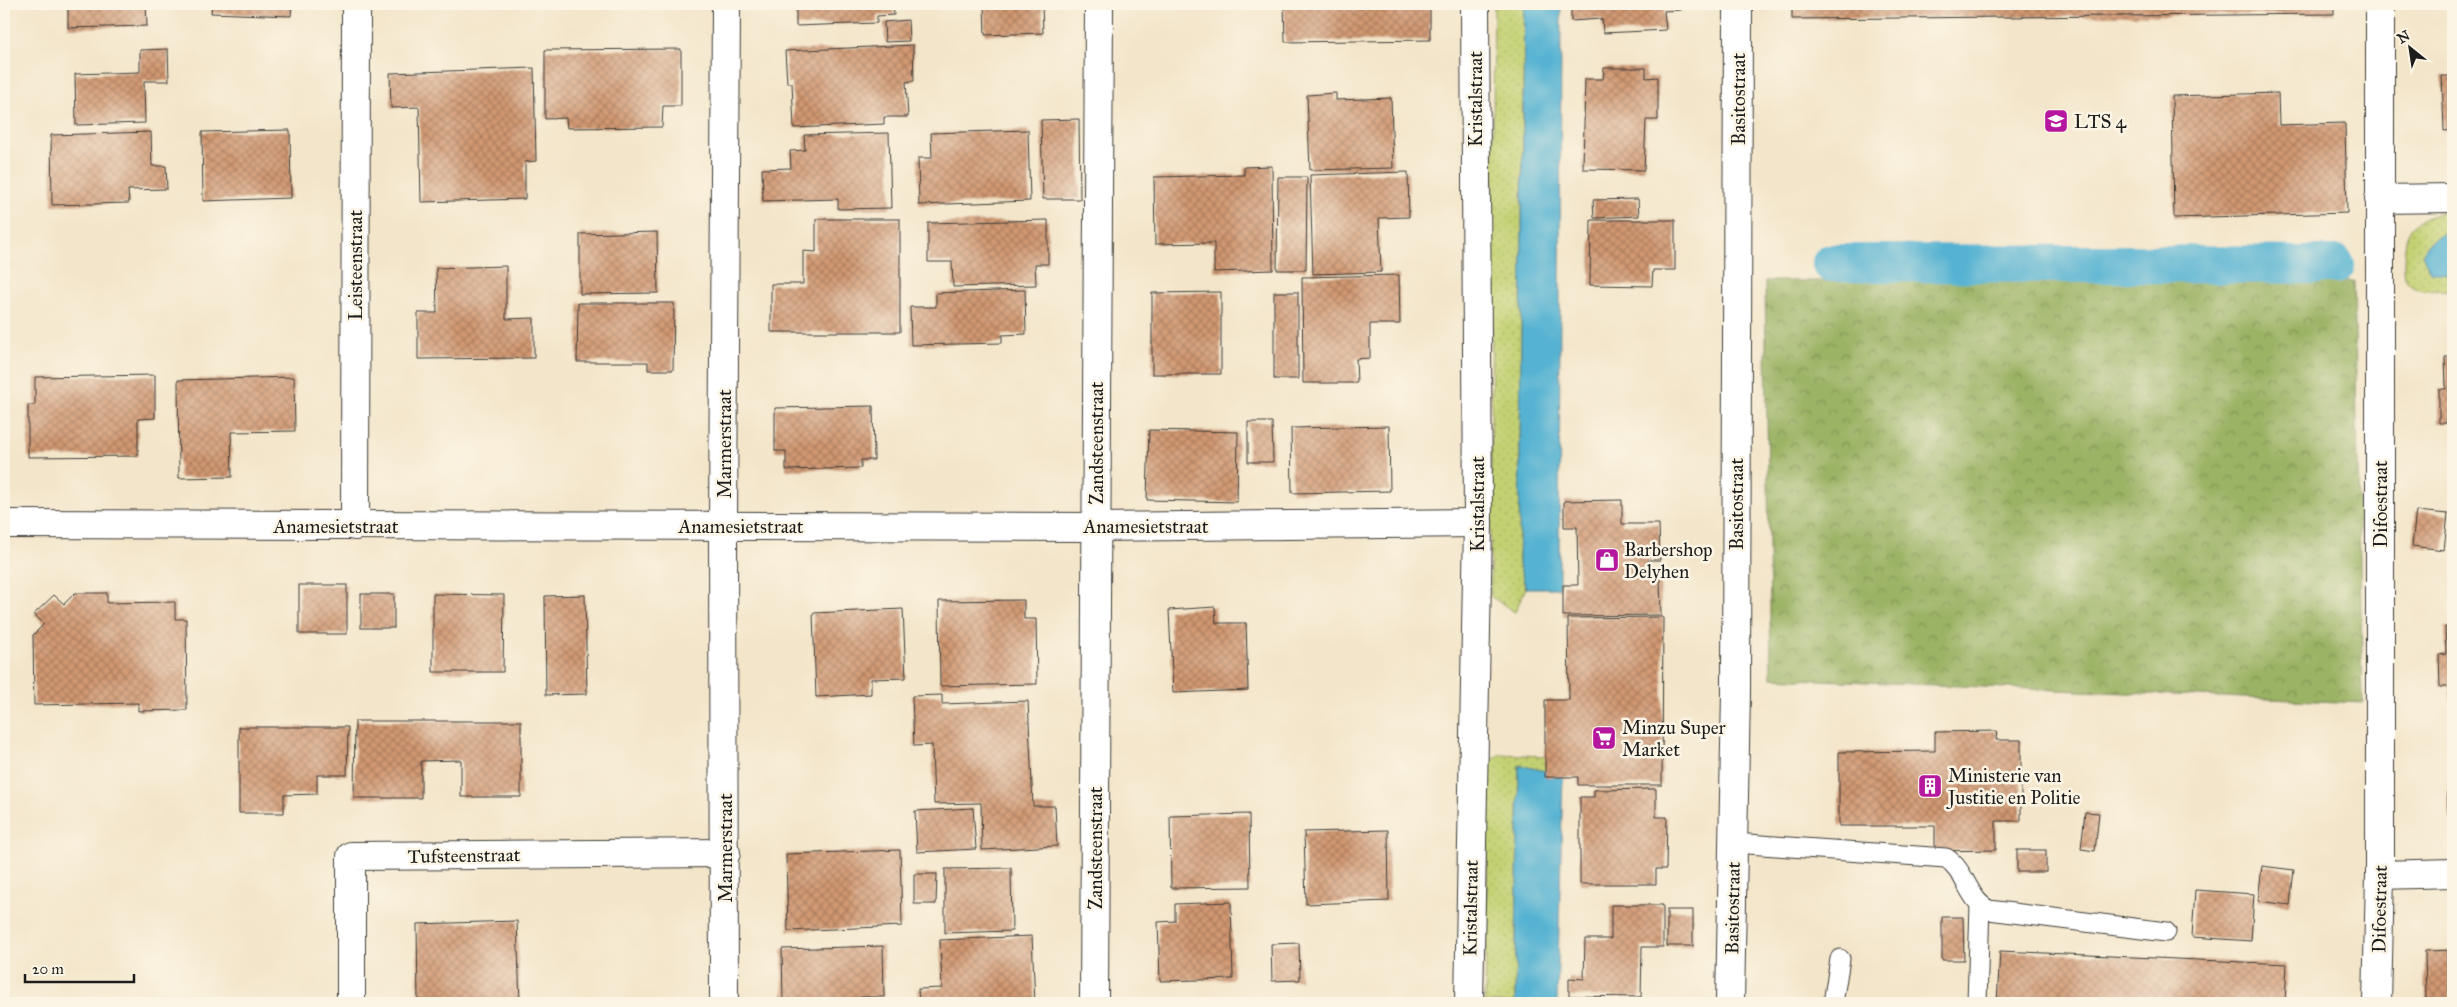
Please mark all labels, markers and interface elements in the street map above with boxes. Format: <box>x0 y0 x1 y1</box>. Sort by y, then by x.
north arrow <box>2384 22 2434 72</box>
text: N <box>2394 27 2413 48</box>
street label: Kristalstraat <box>1464 51 1487 147</box>
street label: Basitostraat <box>1727 52 1750 145</box>
school or university icon: LTS 4 <box>2043 108 2069 134</box>
place label: LTS 4 <box>2074 110 2127 133</box>
street label: Leisteenstraat <box>344 209 367 320</box>
street label: Zandsteenstraat <box>1085 381 1108 505</box>
street label: Marmerstraat <box>713 389 736 499</box>
street label: Kristalstraat <box>1466 456 1489 552</box>
street label: Basitostraat <box>1725 457 1748 550</box>
street label: Difoestraat <box>2369 460 2392 548</box>
street label: Anamesietstraat <box>272 515 399 538</box>
street label: Anamesietstraat <box>677 515 804 538</box>
street label: Anamesietstraat <box>1082 515 1209 538</box>
place label: Barbershop Delyhen <box>1624 538 1713 583</box>
shop icon: Barbershop Delyhen <box>1594 547 1620 573</box>
place label: Minzu Super Market <box>1622 716 1727 761</box>
supermarket icon: Minzu Super Market <box>1591 725 1617 751</box>
place label: Ministerie van Justitie en Politie <box>1946 764 2081 810</box>
building icon: Ministerie van Justitie en Politie <box>1917 773 1943 799</box>
street label: Zandsteenstraat <box>1084 786 1107 910</box>
street label: Marmerstraat <box>714 793 737 903</box>
street label: Tufsteenstraat <box>408 843 521 868</box>
street label: Kristalstraat <box>1458 859 1483 956</box>
street label: Basitostraat <box>1720 861 1745 955</box>
street label: Difoestraat <box>2367 865 2392 953</box>
scale bar <box>25 952 134 984</box>
text: 20 m <box>32 960 64 978</box>

